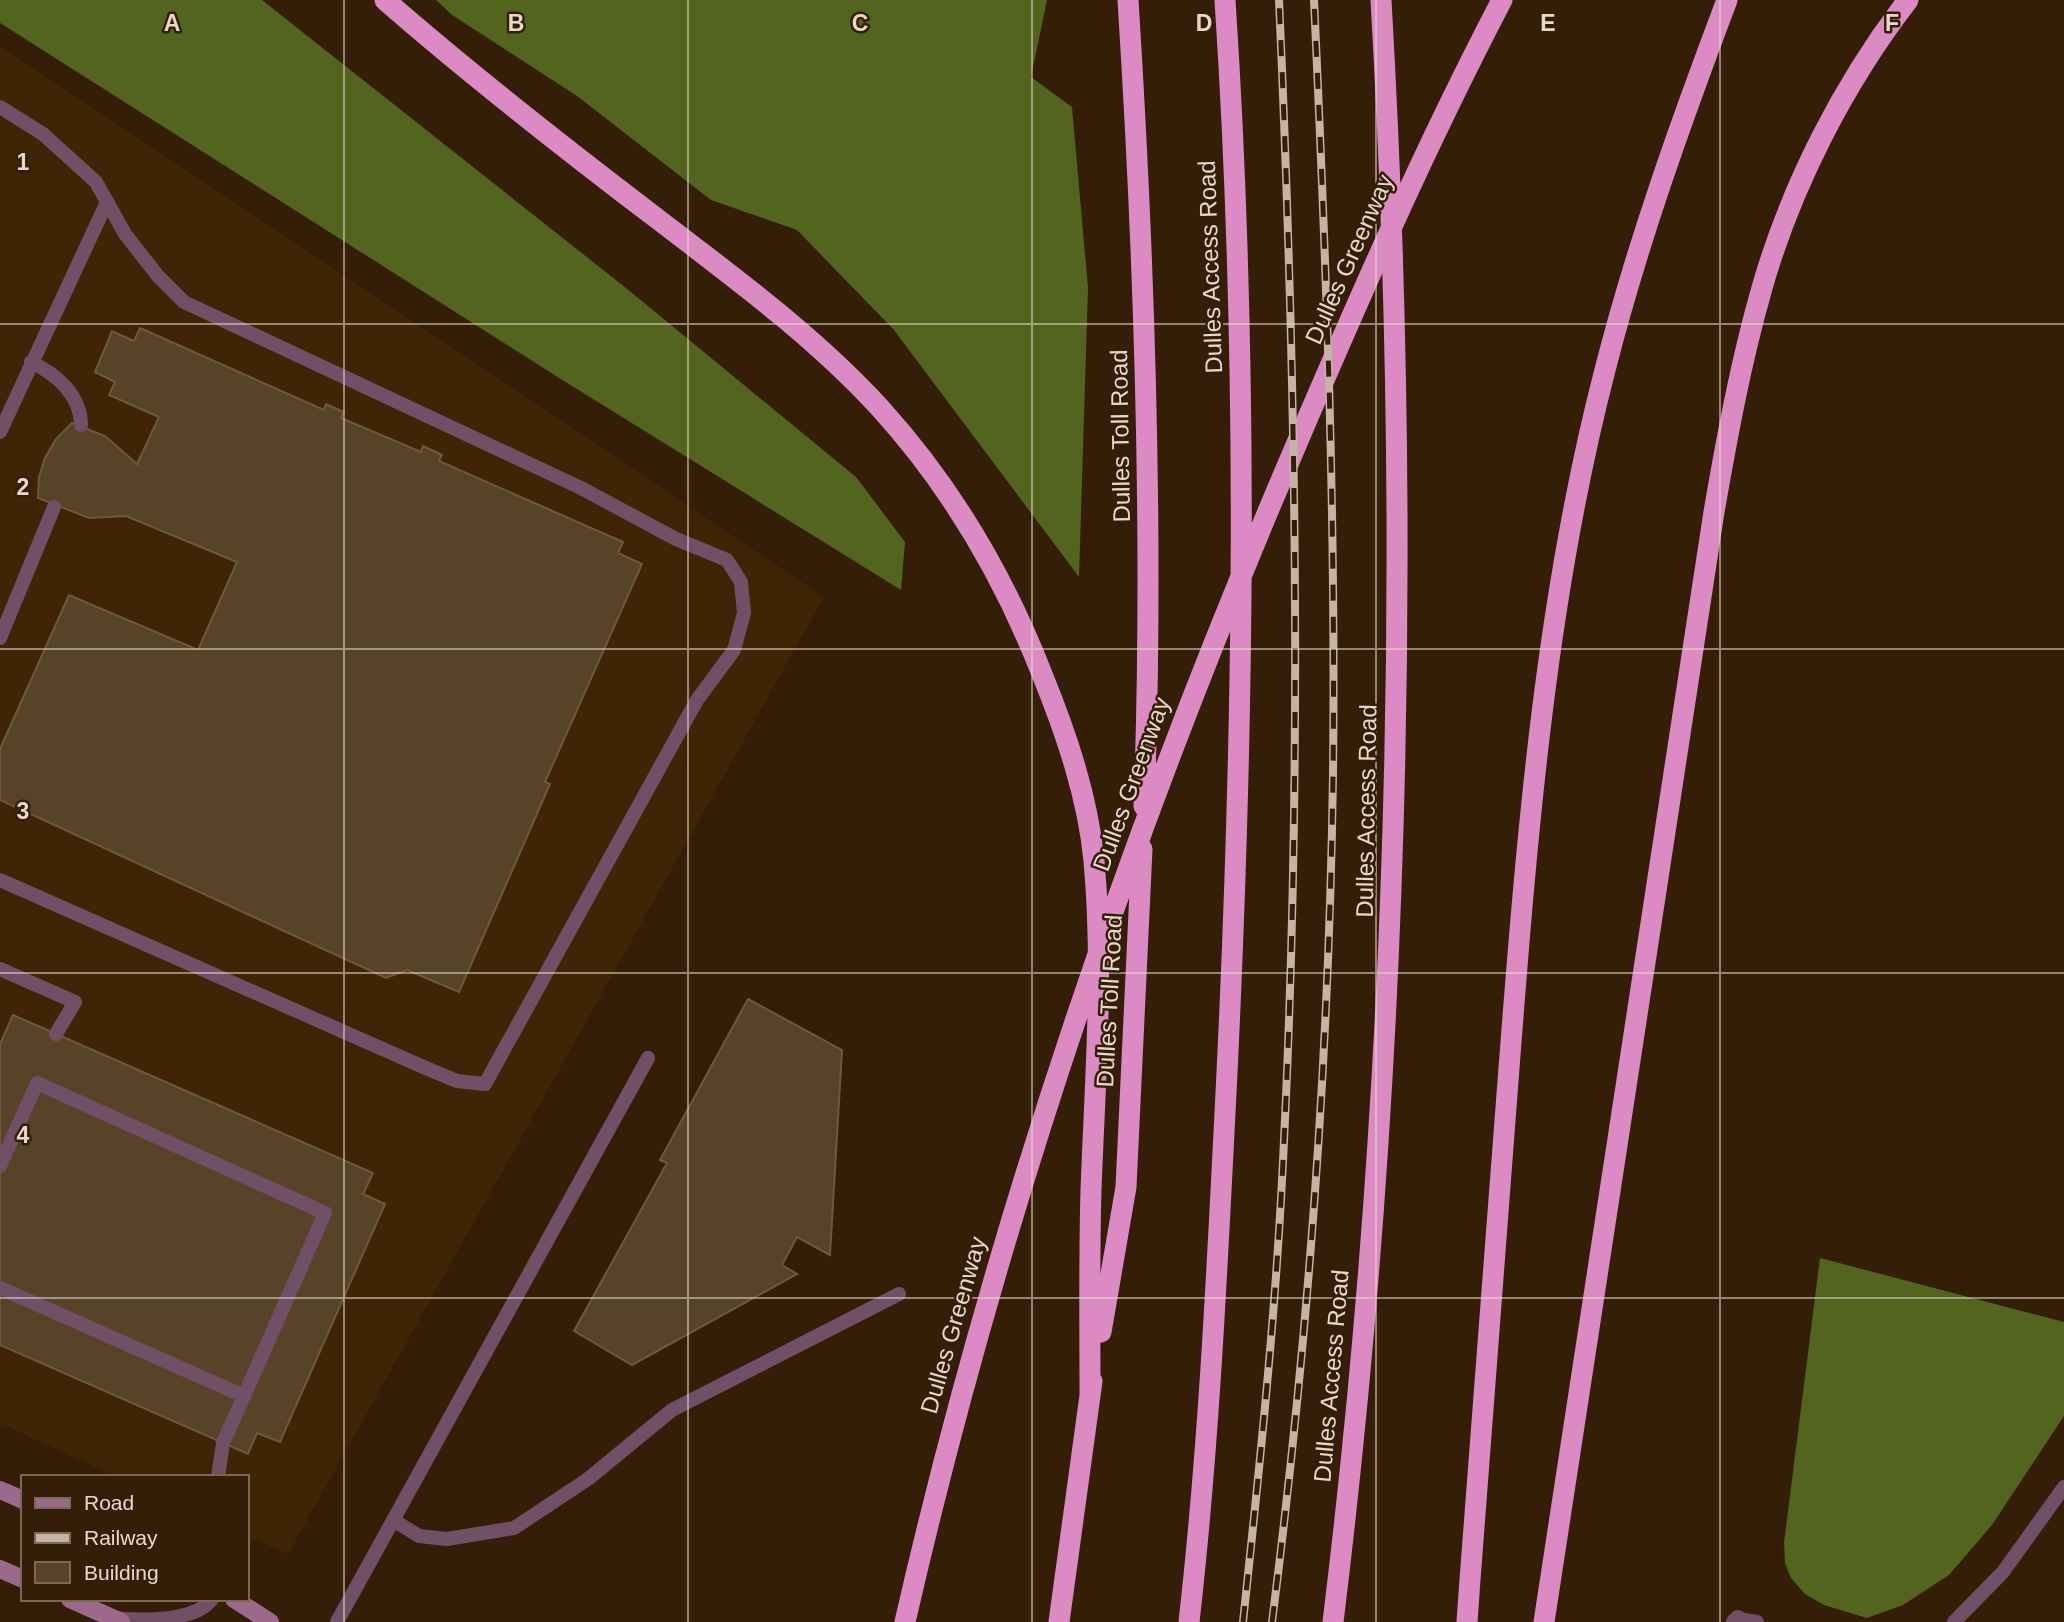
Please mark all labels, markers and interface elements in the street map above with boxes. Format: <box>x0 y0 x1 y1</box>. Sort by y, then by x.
text: A <box>164 10 180 36</box>
text: B <box>508 10 524 36</box>
text: C <box>852 10 868 36</box>
text: D <box>1196 10 1212 36</box>
text: E <box>1540 10 1556 36</box>
text: F <box>1885 10 1899 36</box>
text: 1 <box>17 149 30 175</box>
street label: Dulles Access Road <box>1193 160 1227 374</box>
street label: Dulles Greenway <box>1300 170 1398 348</box>
street label: Dulles Toll Road <box>1105 349 1135 523</box>
text: 2 <box>17 474 29 500</box>
street label: Dulles Greenway <box>1087 694 1175 874</box>
street label: Dulles Access Road <box>1351 704 1381 918</box>
text: 3 <box>17 798 29 824</box>
street label: Dulles Toll Road <box>1091 914 1127 1088</box>
text: 4 <box>17 1122 30 1148</box>
street label: Dulles Greenway <box>915 1233 991 1417</box>
street label: Dulles Access Road <box>1308 1269 1354 1483</box>
legend <box>21 1475 248 1601</box>
text: Road <box>84 1491 134 1514</box>
text: Railway <box>84 1526 158 1549</box>
text: Building <box>84 1561 159 1584</box>

